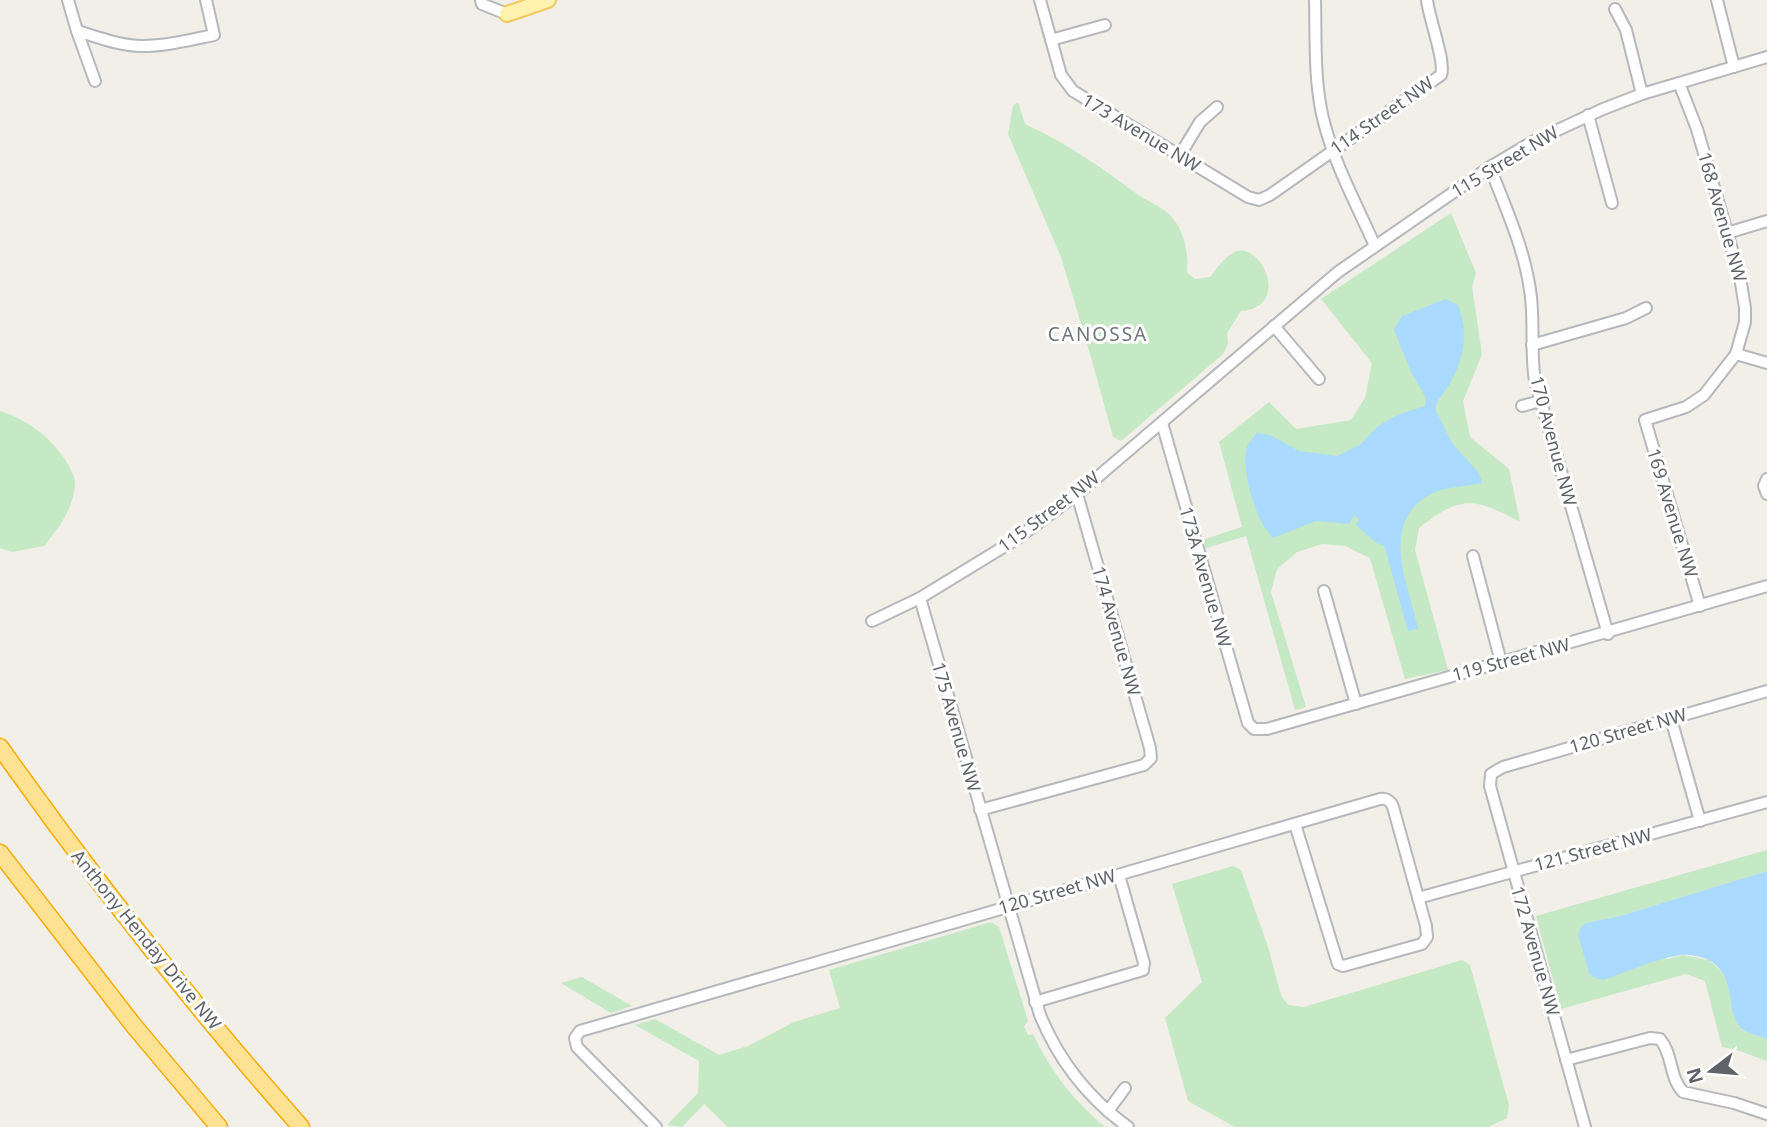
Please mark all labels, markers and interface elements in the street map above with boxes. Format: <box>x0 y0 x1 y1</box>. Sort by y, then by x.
street label: 114 Street NW <box>1325 71 1438 160</box>
street label: 173 Avenue NW <box>1078 87 1205 177</box>
street label: 115 Street NW <box>1446 120 1563 203</box>
street label: 168 Avenue NW <box>1693 149 1753 285</box>
district label: CANOSSA <box>1048 321 1148 347</box>
street label: 170 Avenue NW <box>1525 373 1583 509</box>
street label: 169 Avenue NW <box>1642 445 1704 580</box>
street label: 115 Street NW <box>993 465 1104 557</box>
street label: 173A Avenue NW <box>1174 504 1238 650</box>
street label: 174 Avenue NW <box>1087 563 1147 699</box>
street label: 119 Street NW <box>1449 632 1572 686</box>
street label: 175 Avenue NW <box>927 659 987 795</box>
street label: 120 Street NW <box>1566 702 1689 758</box>
street label: 121 Street NW <box>1531 822 1654 876</box>
street label: Anthony Henday Drive NW <box>67 844 227 1035</box>
street label: 120 Street NW <box>995 863 1118 919</box>
street label: 172 Avenue NW <box>1506 883 1566 1019</box>
north arrow <box>1676 1036 1746 1106</box>
text: N <box>1680 1065 1709 1087</box>

